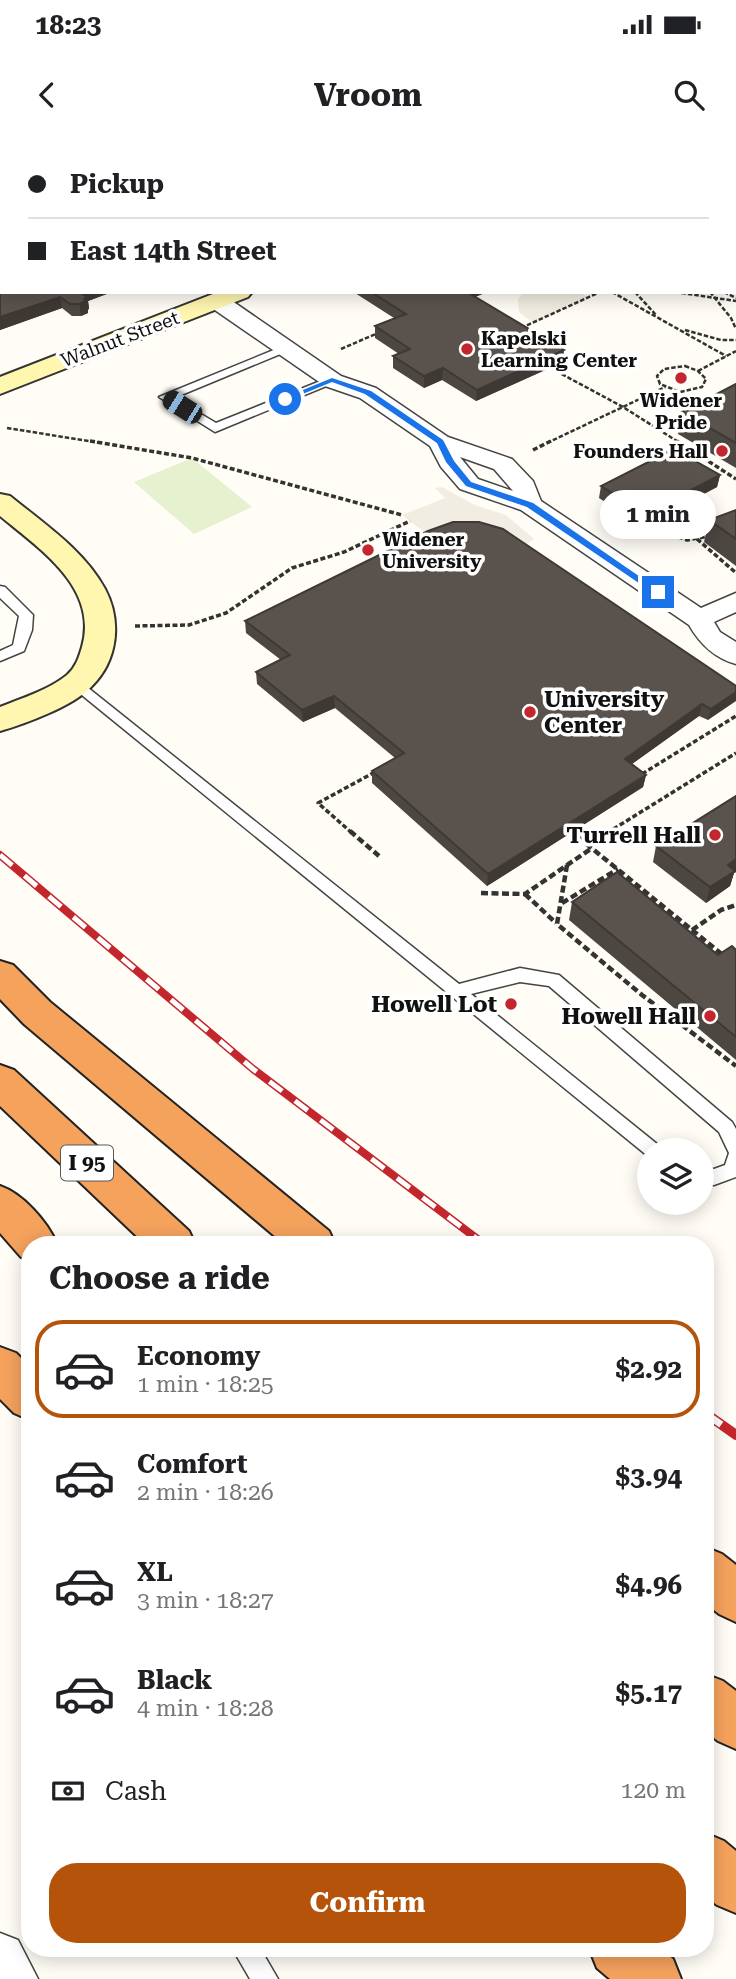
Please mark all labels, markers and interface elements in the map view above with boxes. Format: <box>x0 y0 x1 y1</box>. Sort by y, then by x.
text: 18:23 <box>35 10 101 40</box>
icon: back <box>28 76 66 114</box>
text: Vroom <box>314 76 422 114</box>
icon: search <box>670 76 708 114</box>
text: Pickup <box>70 169 164 199</box>
text: East 14th Street <box>70 236 276 266</box>
street label: Walnut Street <box>58 306 182 372</box>
place label: Kapelski Learning Center <box>481 327 638 372</box>
marker: Kapelski Learning Center <box>459 341 475 357</box>
marker: Widener Pride <box>673 370 689 386</box>
route start <box>269 383 301 415</box>
car <box>159 387 206 427</box>
place label: Widener Pride <box>640 389 722 434</box>
place label: Founders Hall <box>573 440 708 463</box>
marker: Founders Hall <box>714 443 730 459</box>
callout: 1 min <box>600 490 716 540</box>
text: 1 min <box>626 501 690 528</box>
place label: Widener University <box>382 528 482 573</box>
marker: Widener University <box>360 542 376 558</box>
route end <box>642 576 674 608</box>
place label: University Center <box>544 686 665 739</box>
marker: University Center <box>522 704 538 720</box>
place label: Turrell Hall <box>566 822 701 849</box>
marker: Turrell Hall <box>707 827 723 843</box>
place label: Howell Lot <box>371 991 497 1018</box>
marker: Howell Lot <box>503 996 519 1012</box>
place label: Howell Hall <box>562 1003 696 1030</box>
marker: Howell Hall <box>702 1008 718 1024</box>
map controls <box>637 1138 714 1215</box>
button: layers <box>637 1138 714 1215</box>
road number: I 95 <box>61 1146 113 1180</box>
text: Choose a ride <box>49 1259 270 1297</box>
icon: car <box>53 1338 116 1401</box>
text: Economy <box>137 1341 260 1371</box>
text: $2.92 <box>616 1354 682 1384</box>
text: 1 min · 18:25 <box>137 1371 274 1398</box>
icon: car <box>53 1446 116 1509</box>
text: Comfort <box>137 1449 247 1479</box>
text: $3.94 <box>616 1462 682 1492</box>
text: 2 min · 18:26 <box>137 1479 274 1506</box>
icon: car <box>53 1554 116 1617</box>
text: XL <box>137 1557 173 1587</box>
text: $4.96 <box>616 1570 682 1600</box>
text: 3 min · 18:27 <box>137 1587 274 1614</box>
icon: car <box>53 1662 116 1725</box>
text: Black <box>137 1665 212 1695</box>
text: $5.17 <box>616 1678 682 1708</box>
text: 4 min · 18:28 <box>137 1695 274 1722</box>
icon: cash <box>49 1772 87 1810</box>
text: Cash <box>105 1776 167 1806</box>
text: 120 m <box>621 1777 686 1804</box>
button: Confirm <box>49 1863 686 1943</box>

